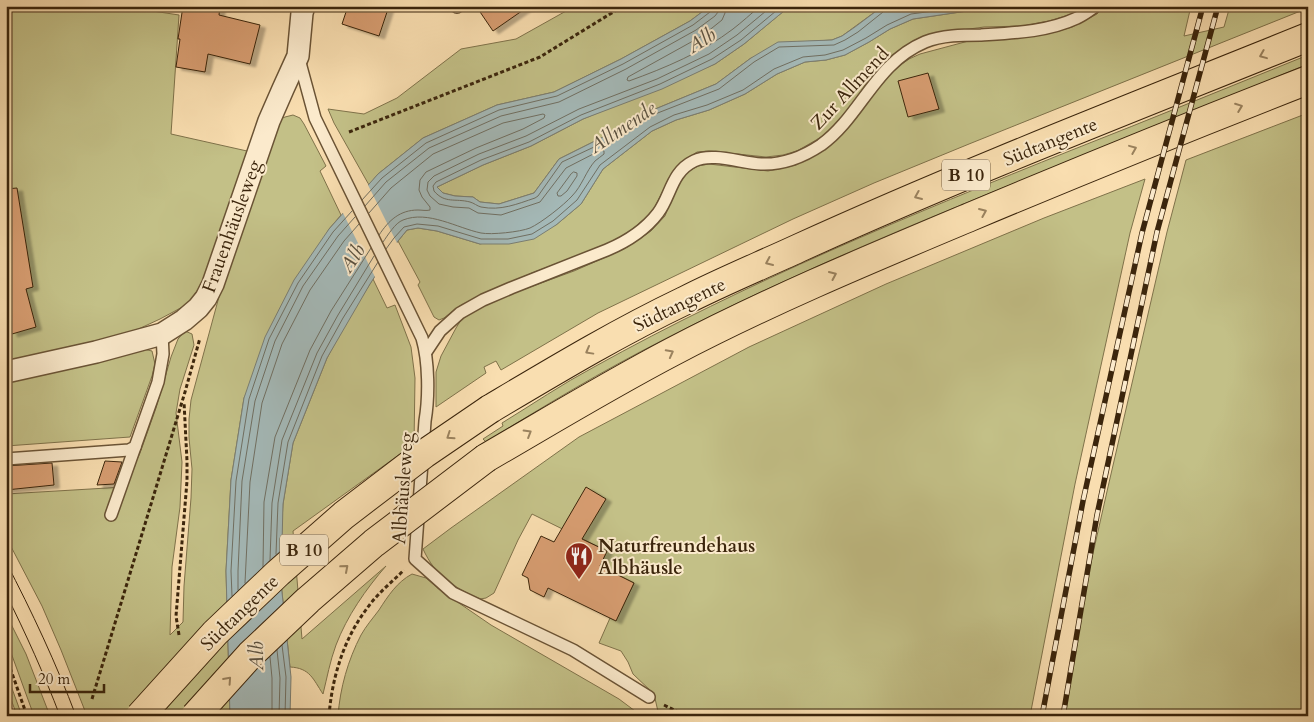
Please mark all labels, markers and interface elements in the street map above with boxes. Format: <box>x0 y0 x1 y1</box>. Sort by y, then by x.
water label: Alb <box>681 21 721 60</box>
street label: Zur Allmend <box>804 41 895 136</box>
one-way arrow <box>1259 49 1267 59</box>
water label: Allmende <box>582 95 662 160</box>
one-way arrow <box>1234 103 1243 113</box>
street label: Südtangente <box>999 111 1101 173</box>
one-way arrow <box>1128 145 1137 156</box>
street label: Frauenhäusleweg <box>196 156 268 296</box>
road number: B 10 <box>942 160 990 190</box>
one-way arrow <box>914 189 923 200</box>
one-way arrow <box>978 207 987 218</box>
water label: Alb <box>333 238 372 279</box>
one-way arrow <box>765 255 774 266</box>
one-way arrow <box>828 270 837 281</box>
street label: Südtangente <box>629 271 730 338</box>
one-way arrow <box>585 345 594 355</box>
one-way arrow <box>664 349 673 359</box>
one-way arrow <box>446 430 456 439</box>
one-way arrow <box>523 430 532 440</box>
street label: Albhäusleweg <box>386 431 420 545</box>
place label: Naturfreundehaus Albhäusle <box>598 533 755 581</box>
road number: B 10 <box>280 534 328 566</box>
restaurant icon: Naturfreundehaus Albhäusle <box>564 541 594 580</box>
one-way arrow <box>340 564 349 573</box>
street label: Südtangente <box>195 569 285 657</box>
water label: Alb <box>243 641 270 672</box>
scale bar <box>30 662 104 694</box>
text: 20 m <box>38 669 70 689</box>
one-way arrow <box>222 676 231 685</box>

